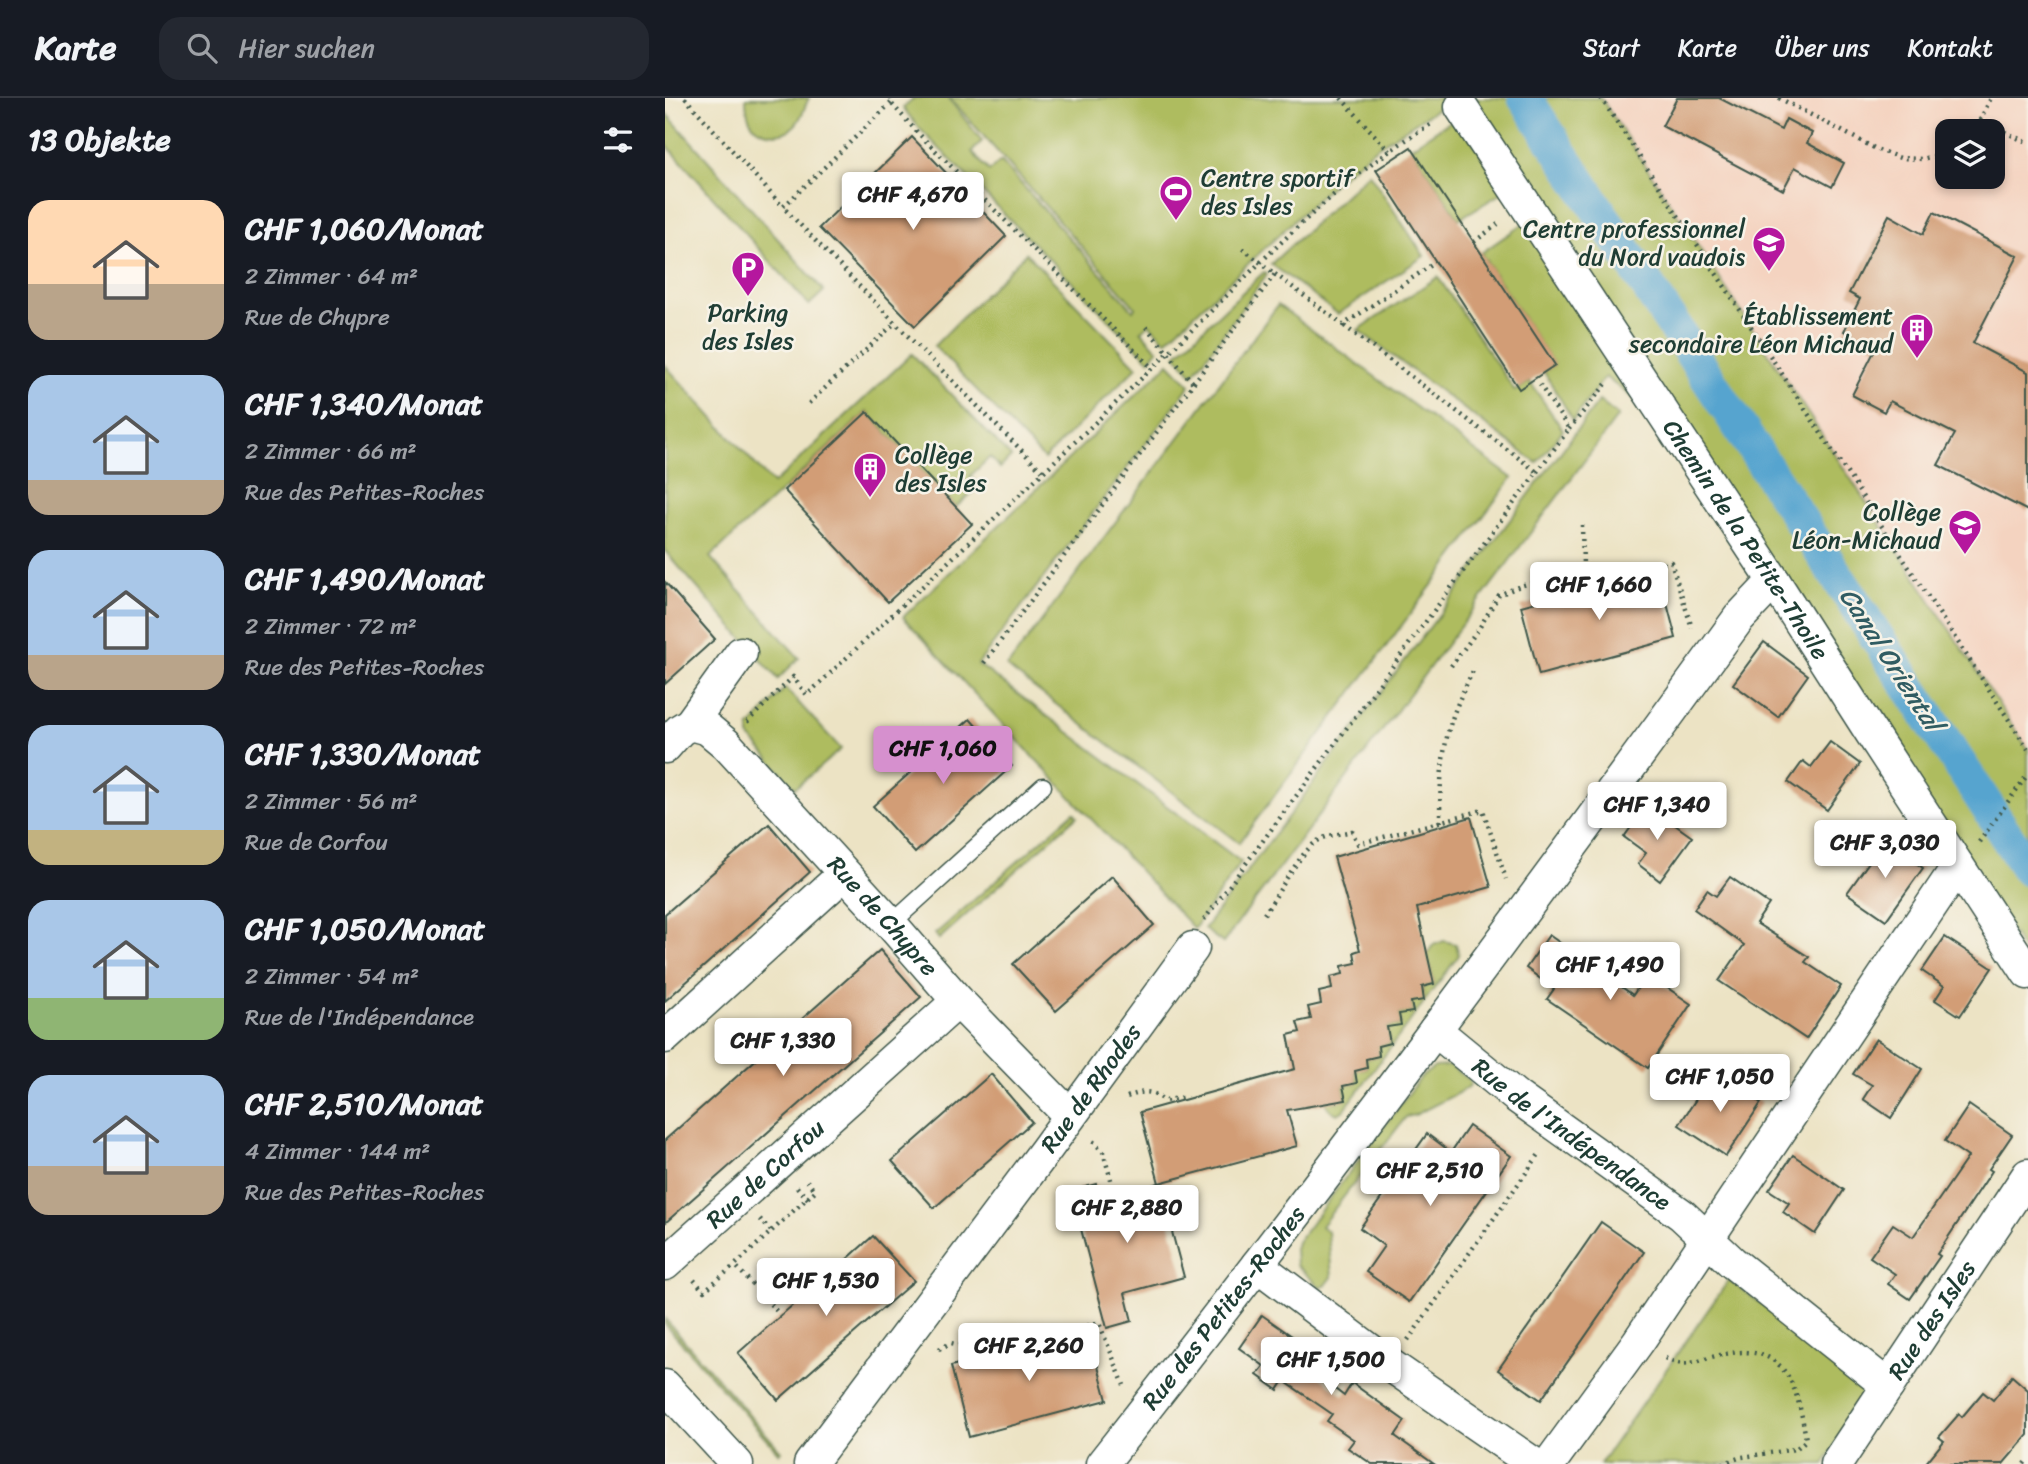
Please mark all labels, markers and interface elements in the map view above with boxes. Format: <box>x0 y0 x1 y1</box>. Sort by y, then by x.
search box <box>159 17 649 80</box>
text: Karte <box>35 19 117 77</box>
text: Hier suchen <box>239 25 375 71</box>
text: Start <box>1583 27 1640 69</box>
text: Karte <box>1678 27 1737 69</box>
text: Über uns <box>1775 27 1870 69</box>
text: Kontakt <box>1908 27 1993 69</box>
icon: search <box>183 29 221 67</box>
text: 13 Objekte <box>28 113 171 167</box>
map controls <box>1935 119 2005 189</box>
button: layers <box>1935 119 2005 189</box>
icon: filters <box>599 121 637 159</box>
place label: Centre sportif des Isles <box>1201 157 1356 227</box>
pin: CHF 4,670 <box>833 172 993 232</box>
sports icon: Centre sportif des Isles <box>1157 173 1195 222</box>
text: CHF 4,670 <box>858 174 968 215</box>
text: CHF 1,060/Monat <box>245 202 484 256</box>
place label: Centre professionnel du Nord vaudois <box>1523 208 1746 278</box>
school or university icon: Centre professionnel du Nord vaudois <box>1750 224 1788 273</box>
icon: home <box>84 228 168 312</box>
parking icon: Parking des Isles <box>729 249 767 298</box>
text: 2 Zimmer · 64 m² <box>245 256 418 297</box>
place label: Parking des Isles <box>702 292 794 362</box>
place label: Établissement secondaire Léon Michaud <box>1628 295 1894 365</box>
text: Rue de Chypre <box>245 297 390 338</box>
building icon: Établissement secondaire Léon Michaud <box>1898 311 1936 360</box>
text: CHF 1,340/Monat <box>245 377 483 431</box>
icon: home <box>84 403 168 487</box>
street label: Chemin de la Petite-Thoile <box>1651 410 1840 669</box>
text: 2 Zimmer · 66 m² <box>245 431 417 472</box>
place label: Collège des Isles <box>895 434 987 504</box>
building icon: Collège des Isles <box>851 450 889 499</box>
text: Rue des Petites-Roches <box>245 472 484 513</box>
place label: Collège Léon-Michaud <box>1792 491 1943 561</box>
school or university icon: Collège Léon-Michaud <box>1946 507 1984 556</box>
text: CHF 1,490/Monat <box>245 552 485 606</box>
pin: CHF 1,660 <box>1519 562 1679 622</box>
text: CHF 1,660 <box>1546 564 1652 605</box>
icon: home <box>84 578 168 662</box>
water label: Canal Oriental <box>1827 578 1958 745</box>
text: 2 Zimmer · 72 m² <box>245 606 417 647</box>
text: Rue des Petites-Roches <box>245 647 484 688</box>
pin: CHF 1,060 <box>863 726 1023 786</box>
text: CHF 1,330/Monat <box>245 727 481 781</box>
text: CHF 1,060 <box>889 728 997 769</box>
icon: home <box>84 753 168 837</box>
text: 2 Zimmer · 56 m² <box>245 781 418 822</box>
pin: CHF 1,340 <box>1577 782 1737 842</box>
text: CHF 1,340 <box>1604 784 1710 825</box>
pin: CHF 3,030 <box>1805 820 1965 880</box>
text: Rue de Corfou <box>245 822 388 863</box>
text: CHF 3,030 <box>1830 822 1940 863</box>
street label: Rue de Chypre <box>817 846 949 986</box>
text: CHF 1,050/Monat <box>245 902 485 956</box>
icon: home <box>84 928 168 1012</box>
pin: CHF 1,490 <box>1530 942 1690 1002</box>
text: CHF 1,490 <box>1556 944 1664 985</box>
text: 2 Zimmer · 54 m² <box>245 956 419 997</box>
text: Rue de l'Indépendance <box>245 997 474 1038</box>
street label: Rue de Rhodes <box>1029 1014 1153 1162</box>
pin: CHF 1,330 <box>703 1018 863 1078</box>
text: CHF 1,330 <box>731 1020 836 1061</box>
street label: Rue de l'Indépendance <box>1462 1047 1681 1222</box>
pin: CHF 1,050 <box>1640 1054 1800 1114</box>
text: CHF 1,050 <box>1666 1056 1774 1097</box>
text: CHF 2,510/Monat <box>245 1077 484 1131</box>
icon: home <box>84 1103 168 1187</box>
street label: Rue de Corfou <box>696 1108 835 1239</box>
text: 4 Zimmer · 144 m² <box>245 1131 430 1172</box>
pin: CHF 2,510 <box>1350 1148 1510 1208</box>
text: CHF 2,510 <box>1376 1150 1484 1191</box>
text: Rue des Petites-Roches <box>245 1172 484 1213</box>
pin: CHF 2,880 <box>1047 1186 1207 1245</box>
text: CHF 2,880 <box>1072 1187 1182 1228</box>
street label: Rue des Petites-Roches <box>1131 1196 1317 1420</box>
street label: Rue des Isles <box>1876 1251 1987 1389</box>
pin: CHF 1,530 <box>746 1258 906 1318</box>
text: CHF 1,530 <box>773 1260 879 1301</box>
pin: CHF 2,260 <box>949 1324 1109 1383</box>
text: CHF 2,260 <box>974 1325 1084 1366</box>
pin: CHF 1,500 <box>1251 1338 1411 1397</box>
text: CHF 1,500 <box>1277 1339 1385 1380</box>

